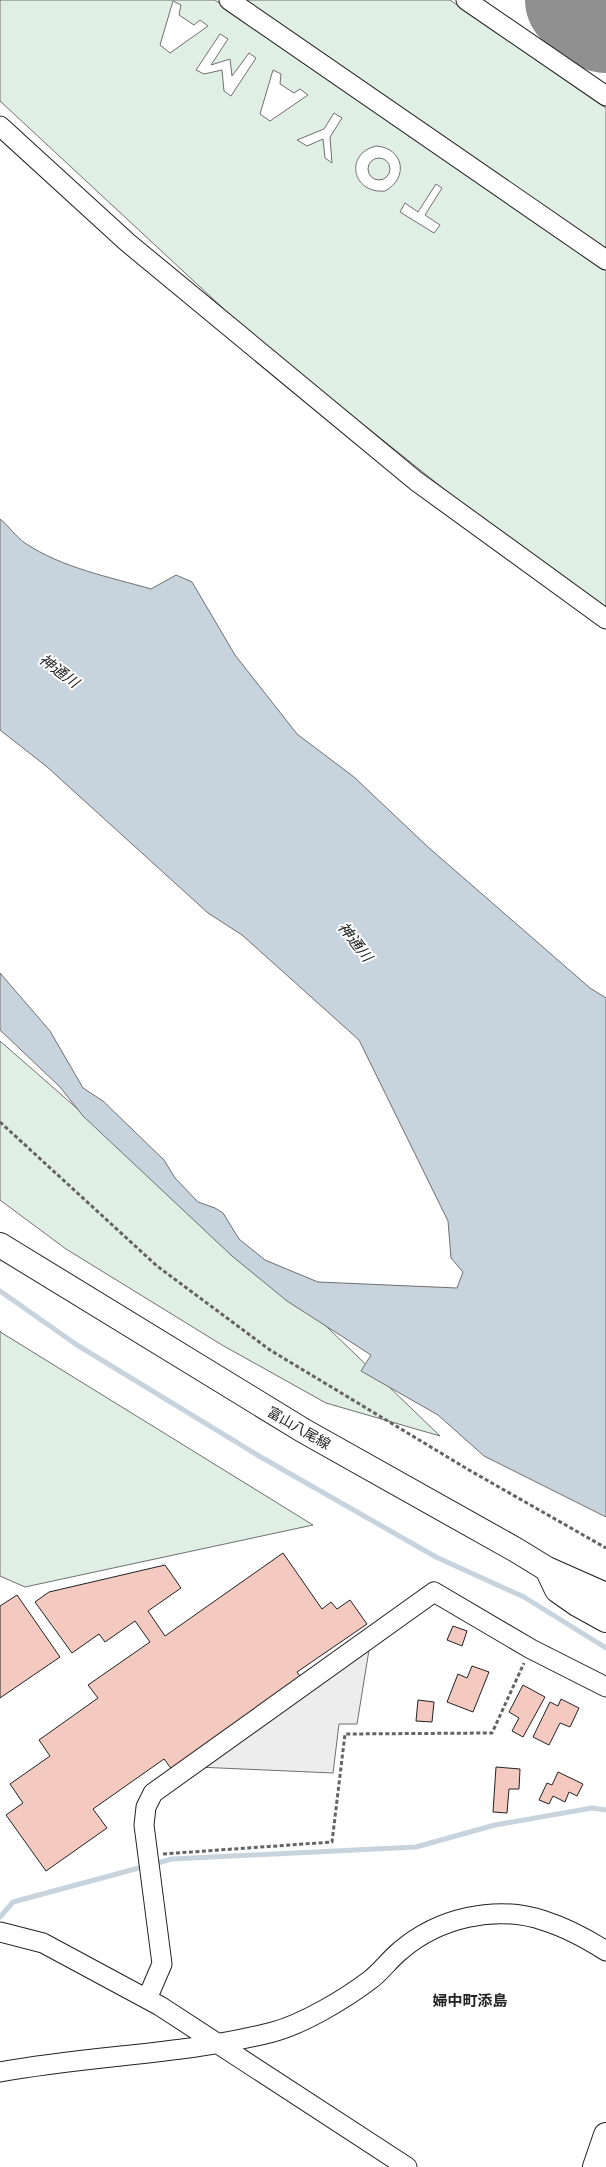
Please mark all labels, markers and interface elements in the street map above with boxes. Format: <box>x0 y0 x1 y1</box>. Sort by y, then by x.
water label: 神通川 <box>36 650 84 693</box>
water label: 神通川 <box>334 919 377 967</box>
street label: 富山八尾線 <box>265 1404 333 1452</box>
district label: 婦中町添島 <box>432 1992 508 2010</box>

